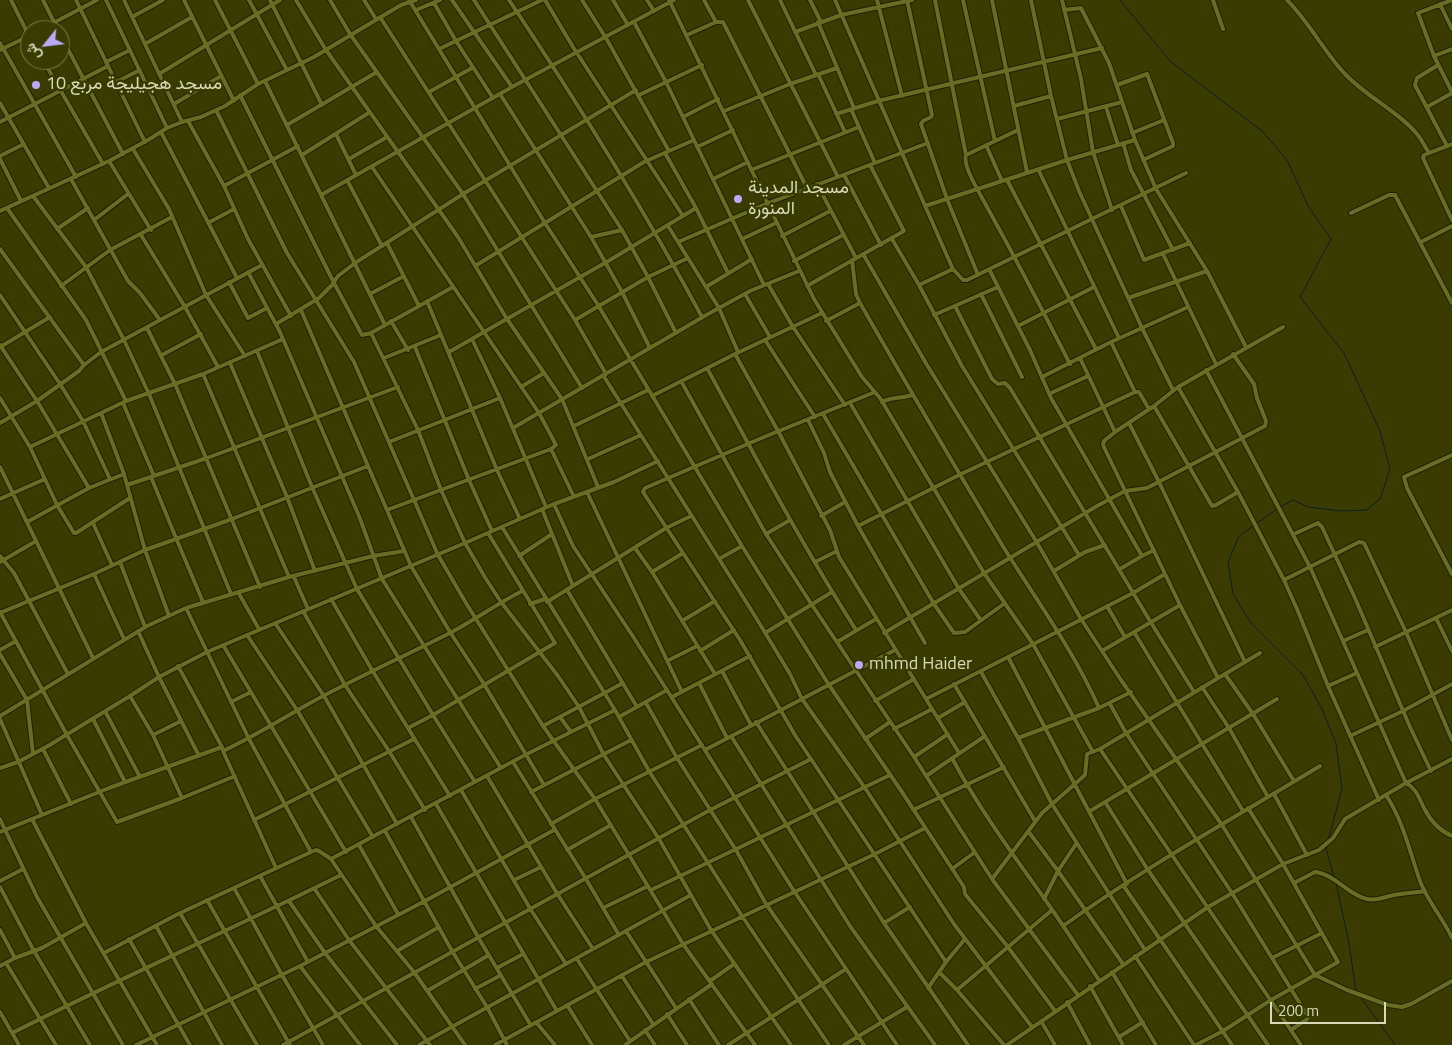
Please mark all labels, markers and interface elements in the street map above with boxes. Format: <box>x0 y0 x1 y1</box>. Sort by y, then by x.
north arrow <box>20 20 70 70</box>
text: ش <box>19 40 46 64</box>
place label: مسجد هجيليجة مربع 10 <box>46 74 222 96</box>
marker: مسجد هجيليجة مربع 10 <box>30 79 42 91</box>
place label: مسجد المدينة المنورة <box>748 178 849 220</box>
marker: مسجد المدينة المنورة <box>732 193 744 205</box>
place label: mhmd Haider <box>869 654 972 676</box>
marker: mhmd Haider <box>853 659 865 671</box>
scale bar <box>1272 992 1388 1024</box>
text: 200 m <box>1278 999 1319 1022</box>

